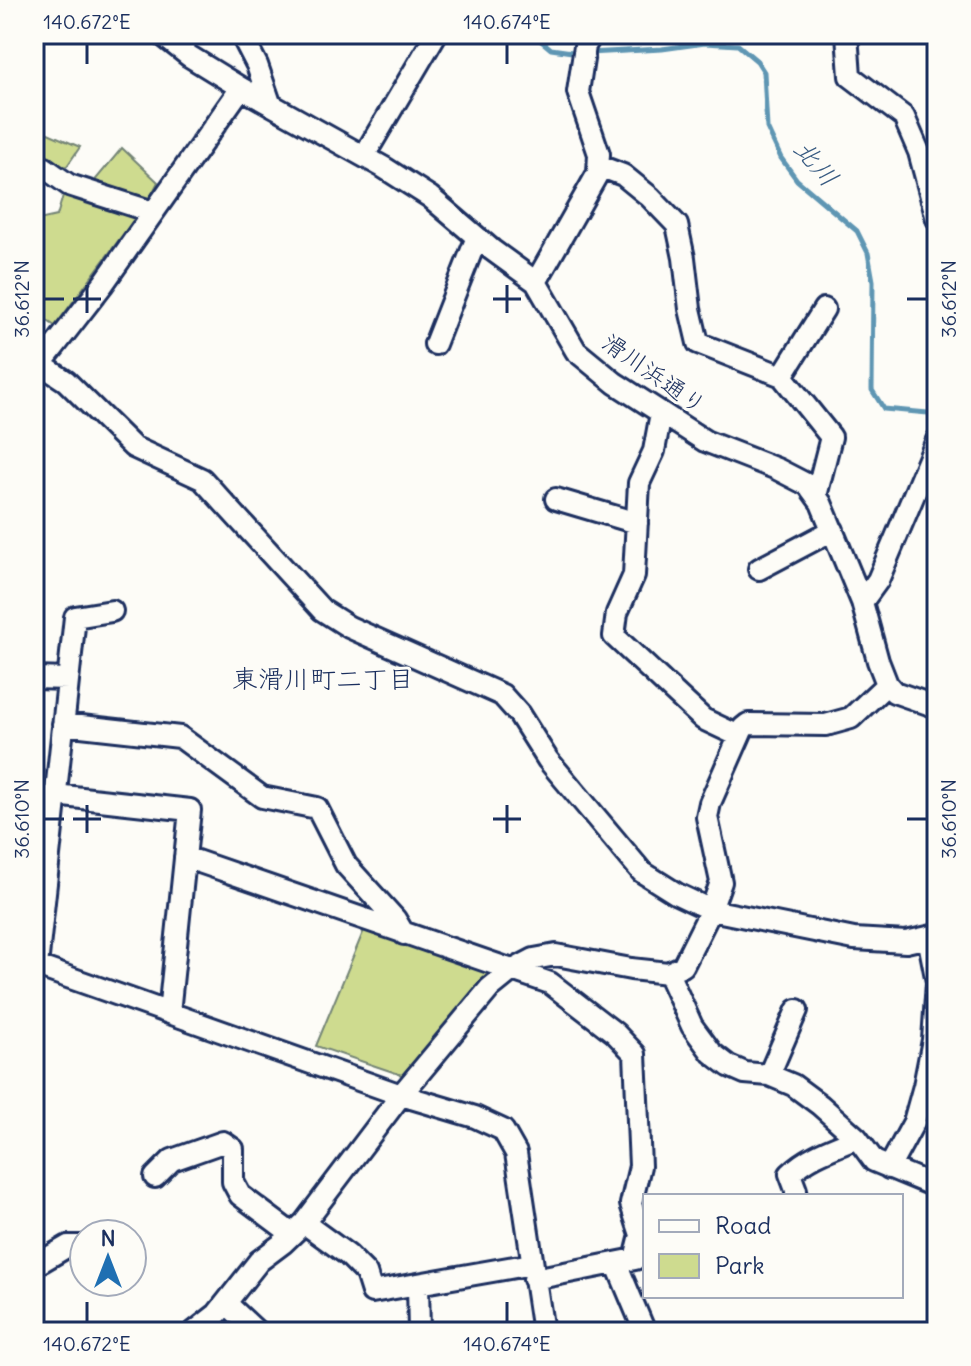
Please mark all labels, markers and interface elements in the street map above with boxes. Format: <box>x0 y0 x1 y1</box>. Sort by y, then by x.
text: 140.672°E <box>43 9 131 34</box>
text: 140.674°E <box>463 9 551 34</box>
water label: 北川 <box>787 132 846 193</box>
text: 36.612°N <box>9 260 34 338</box>
text: 36.612°N <box>936 260 961 338</box>
street label: 滑川浜通り <box>597 326 712 420</box>
district label: 東滑川町二丁目 <box>232 662 414 695</box>
text: 36.610°N <box>9 779 34 859</box>
text: 36.610°N <box>936 779 961 859</box>
legend <box>643 1194 903 1298</box>
text: Road <box>715 1210 771 1240</box>
north arrow <box>68 1218 148 1298</box>
text: N <box>100 1224 116 1252</box>
text: Park <box>715 1250 765 1280</box>
text: 140.672°E <box>43 1331 131 1356</box>
text: 140.674°E <box>463 1331 551 1356</box>

